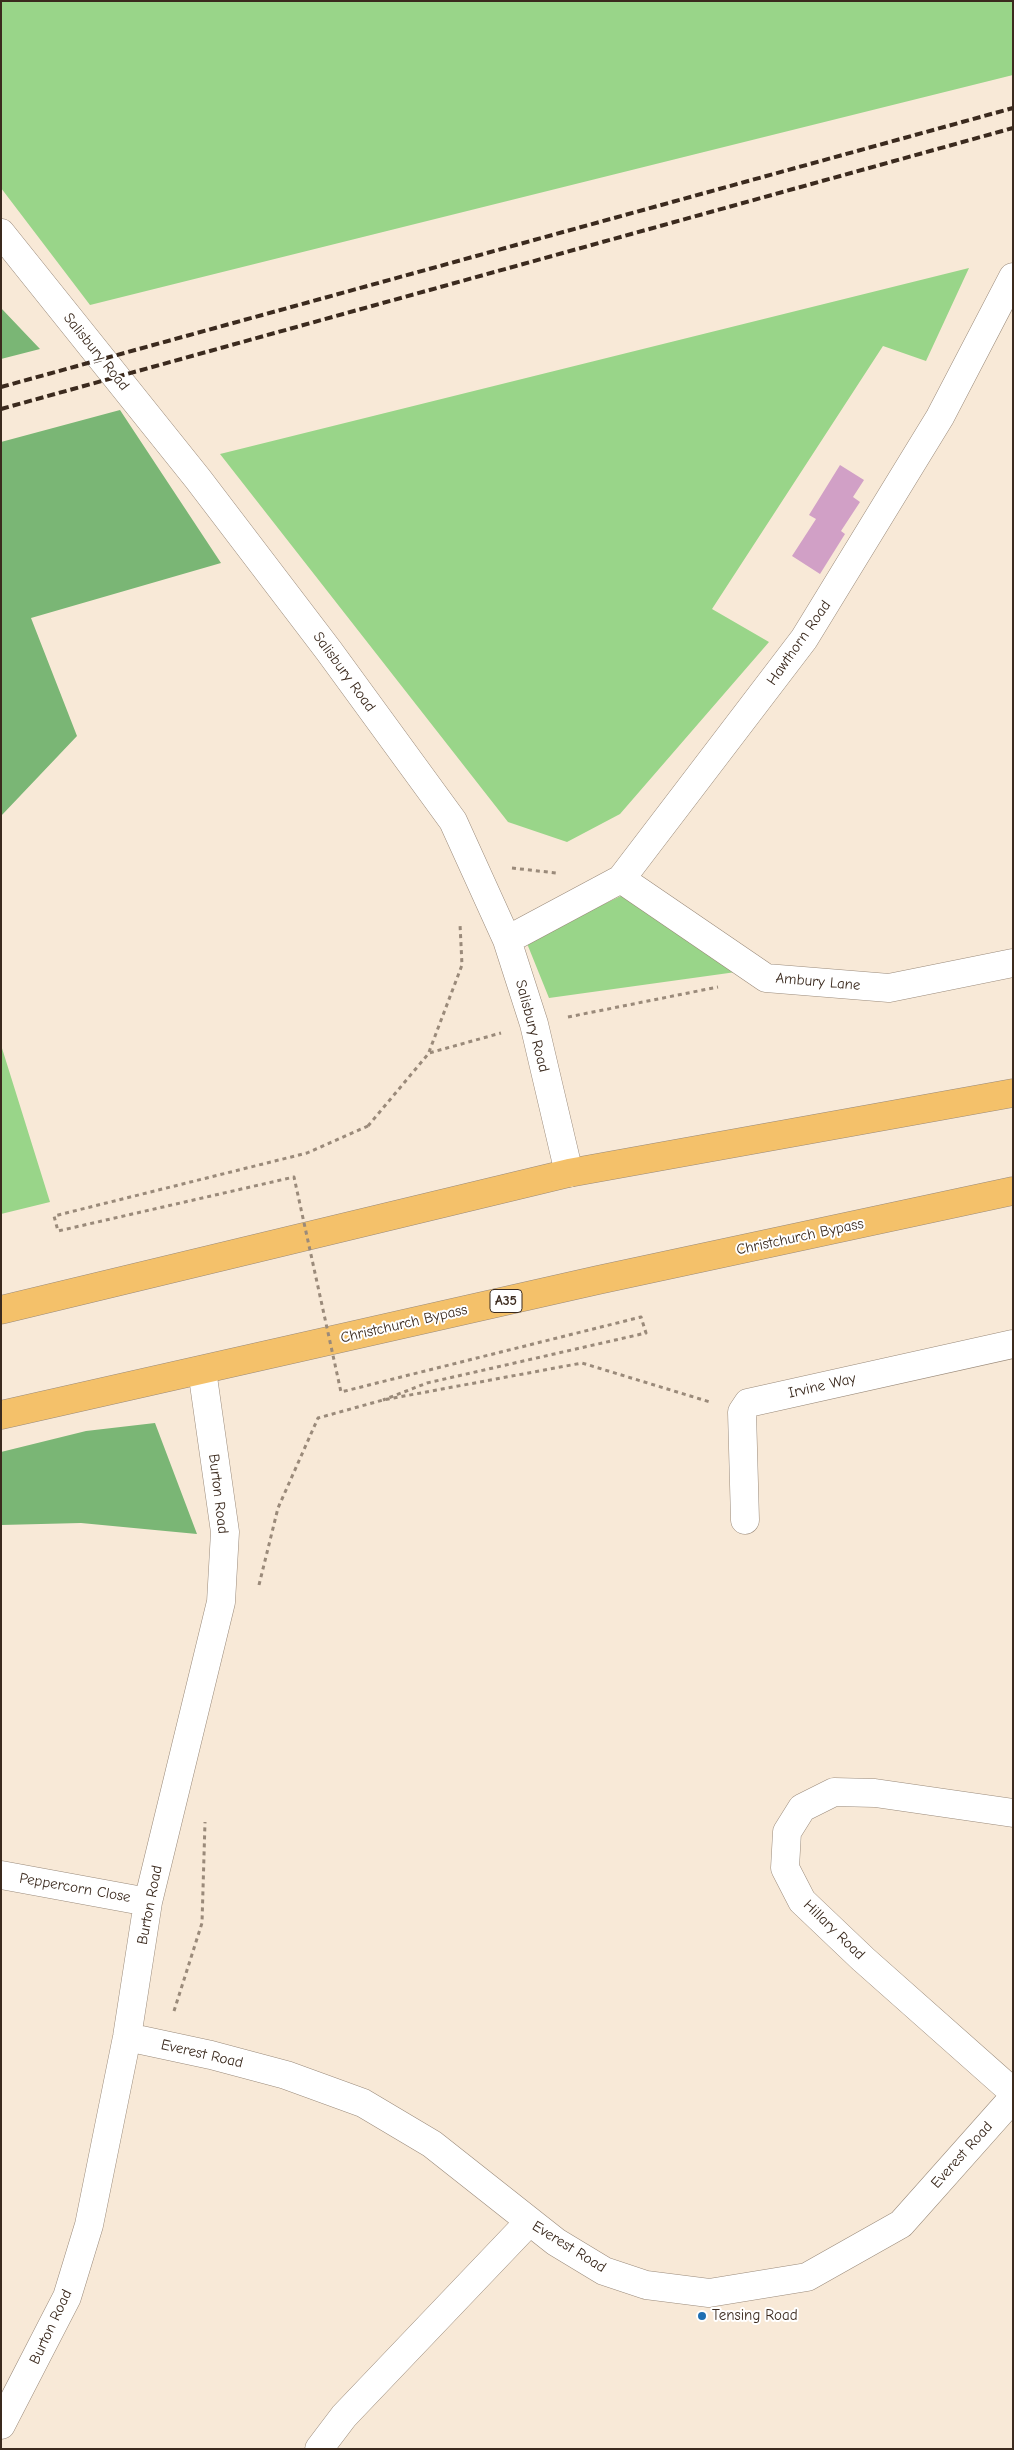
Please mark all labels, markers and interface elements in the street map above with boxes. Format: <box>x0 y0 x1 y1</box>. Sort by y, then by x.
street label: Salisbury Road <box>59 310 133 394</box>
street label: Hawthorn Road <box>763 597 835 689</box>
street label: Salisbury Road <box>309 628 379 716</box>
street label: Ambury Lane <box>775 969 861 995</box>
street label: Salisbury Road <box>511 978 553 1074</box>
street label: Christchurch Bypass <box>735 1215 865 1259</box>
road number: A35 <box>490 1290 522 1312</box>
street label: Christchurch Bypass <box>339 1301 469 1347</box>
street label: Irvine Way <box>786 1369 858 1403</box>
street label: Burton Road <box>204 1453 232 1535</box>
street label: Burton Road <box>133 1864 167 1946</box>
street label: Peppercorn Close <box>18 1869 132 1907</box>
street label: Hillary Road <box>799 1896 869 1964</box>
street label: Everest Road <box>159 2036 245 2072</box>
street label: Everest Road <box>927 2118 997 2192</box>
street label: Everest Road <box>529 2217 609 2277</box>
street label: Burton Road <box>26 2287 76 2367</box>
place label: Tensing Road <box>712 2307 798 2325</box>
marker: Tensing Road <box>696 2310 708 2322</box>

